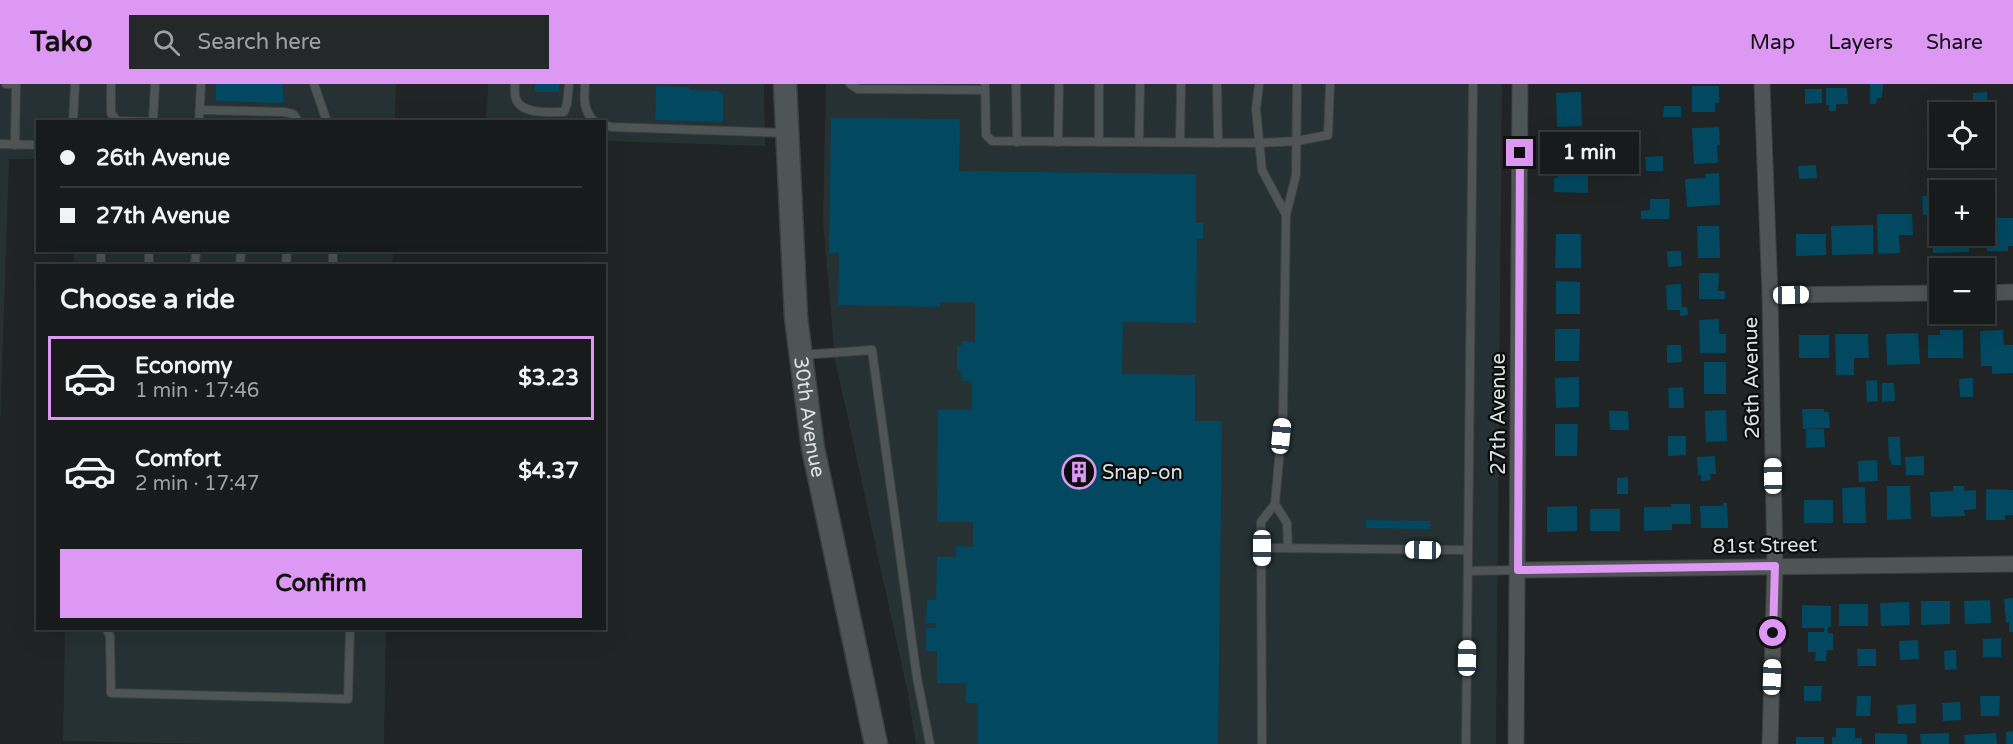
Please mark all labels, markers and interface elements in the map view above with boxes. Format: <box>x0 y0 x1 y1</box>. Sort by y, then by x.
search box <box>129 15 549 69</box>
text: Tako <box>30 25 93 59</box>
icon: search <box>150 26 183 59</box>
text: Search here <box>198 29 321 55</box>
text: Map <box>1750 30 1795 55</box>
text: Layers <box>1828 30 1893 55</box>
text: Share <box>1926 30 1983 55</box>
map controls <box>1929 102 1995 324</box>
button: locate <box>1929 102 1995 168</box>
callout: 1 min <box>1541 132 1640 174</box>
route end <box>1506 139 1533 166</box>
text: 1 min <box>1563 141 1616 165</box>
text: 26th Avenue <box>96 145 230 171</box>
button: + <box>1929 180 1995 246</box>
text: 27th Avenue <box>96 203 230 229</box>
button: − <box>1929 258 1995 324</box>
text: Choose a ride <box>60 283 235 316</box>
car <box>1773 286 1809 304</box>
street label: 26th Avenue <box>1739 317 1765 439</box>
icon: car <box>63 351 117 405</box>
text: Economy <box>135 353 232 379</box>
street label: 27th Avenue <box>1487 353 1511 475</box>
street label: 30th Avenue <box>788 355 830 480</box>
text: $3.23 <box>518 365 579 391</box>
text: 1 min · 17:46 <box>135 379 259 403</box>
car <box>1270 417 1292 455</box>
icon: car <box>63 444 117 498</box>
text: Comfort <box>135 446 221 472</box>
building icon: Snap-on <box>1061 454 1097 490</box>
text: $4.37 <box>518 458 579 484</box>
car <box>1764 458 1782 494</box>
place label: Snap-on <box>1102 461 1183 485</box>
text: 2 min · 17:47 <box>135 472 259 496</box>
car <box>1253 530 1271 566</box>
street label: 81st Street <box>1712 533 1818 559</box>
car <box>1405 541 1441 559</box>
button: Confirm <box>60 549 582 618</box>
route start <box>1759 619 1786 646</box>
car <box>1458 640 1476 676</box>
car <box>1762 659 1782 695</box>

